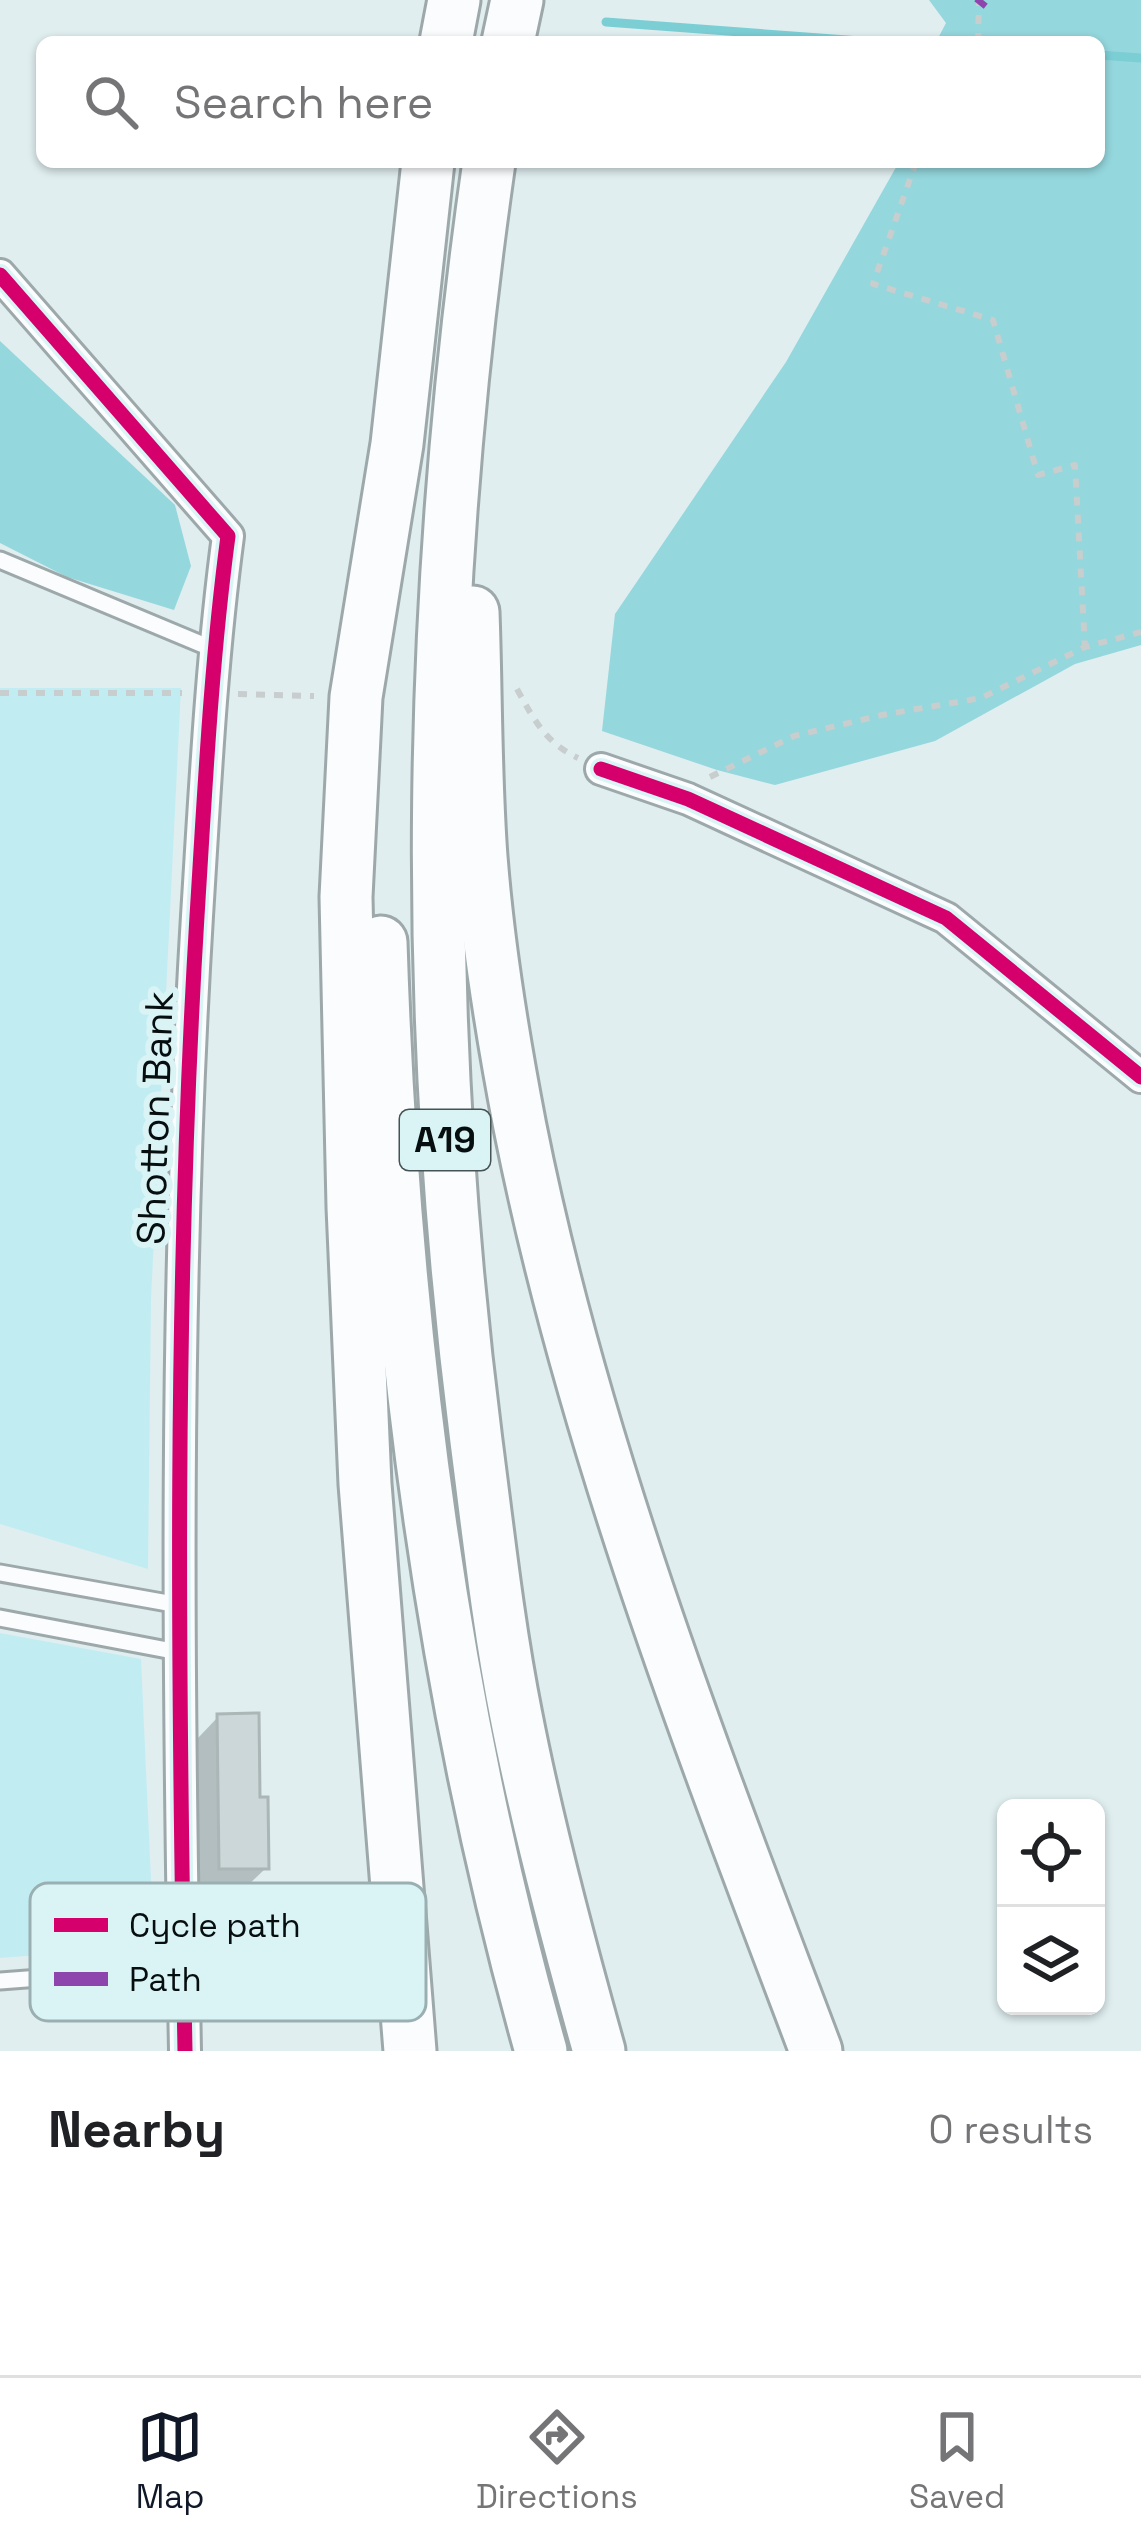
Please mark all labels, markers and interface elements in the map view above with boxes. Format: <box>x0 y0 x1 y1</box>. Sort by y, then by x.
search box <box>36 36 1105 168</box>
icon: search <box>78 69 144 135</box>
text: Search here <box>174 74 433 131</box>
street label: Shotton Bank <box>126 990 184 1246</box>
road number: A19 <box>400 1110 490 1170</box>
map controls <box>997 1799 1105 2015</box>
button: locate <box>997 1799 1105 1907</box>
legend <box>30 1883 426 2021</box>
text: Cycle path <box>129 1905 301 1947</box>
button: layers <box>997 1907 1105 2015</box>
text: Path <box>129 1959 202 2001</box>
text: Nearby <box>48 2097 225 2162</box>
text: 0 results <box>928 2105 1093 2154</box>
tab: Map <box>136 2404 204 2518</box>
tab: Directions <box>476 2404 638 2518</box>
tab: Saved <box>909 2404 1005 2518</box>

